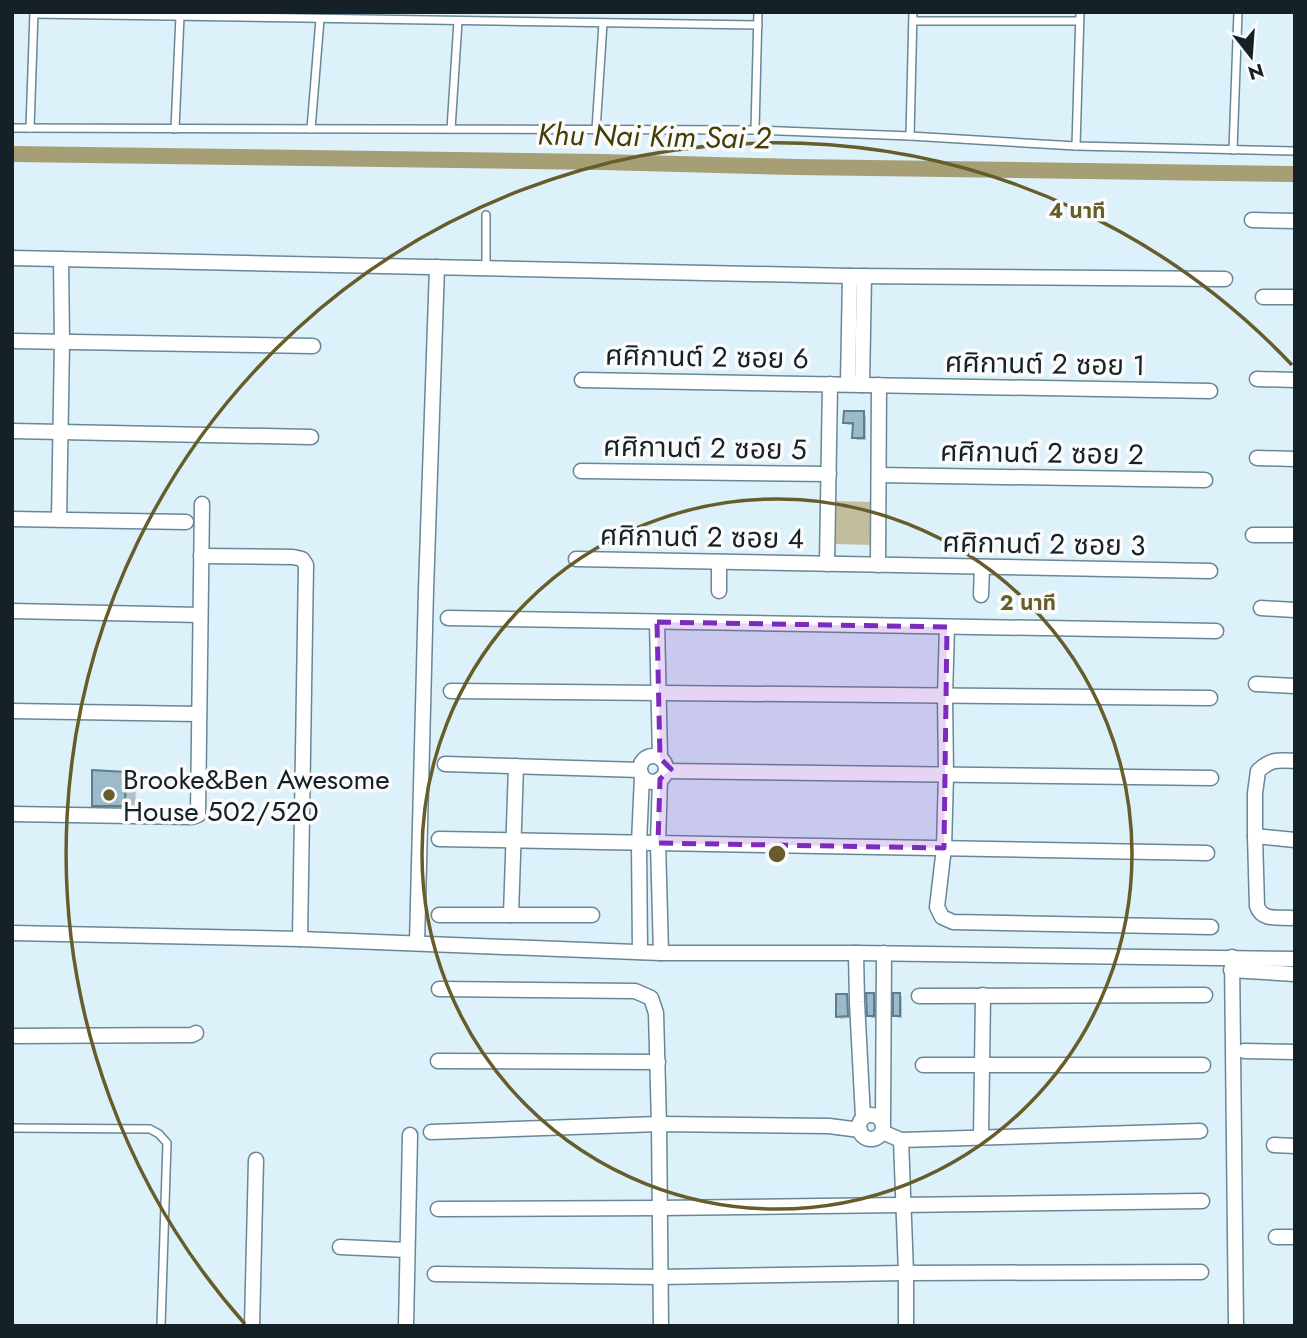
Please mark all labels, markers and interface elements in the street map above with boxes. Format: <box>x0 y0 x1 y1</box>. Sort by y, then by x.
north arrow <box>1216 21 1286 91</box>
text: N <box>1245 57 1267 87</box>
water label: Khu Nai Kim Sai 2 <box>537 112 771 160</box>
text: 4 นาที <box>1048 196 1106 226</box>
street label: ศศิกานต์ 2 ซอย 6 <box>605 335 809 379</box>
street label: ศศิกานต์ 2 ซอย 1 <box>944 342 1146 386</box>
street label: ศศิกานต์ 2 ซอย 5 <box>603 426 807 470</box>
street label: ศศิกานต์ 2 ซอย 2 <box>940 431 1144 475</box>
street label: ศศิกานต์ 2 ซอย 4 <box>600 515 804 559</box>
street label: ศศิกานต์ 2 ซอย 3 <box>942 522 1146 566</box>
text: 2 นาที <box>1000 588 1056 618</box>
place label: Brooke&Ben Awesome House 502/520 <box>123 759 390 832</box>
marker: Brooke&Ben Awesome House 502/520 <box>101 787 117 803</box>
centre of rings <box>765 842 789 866</box>

